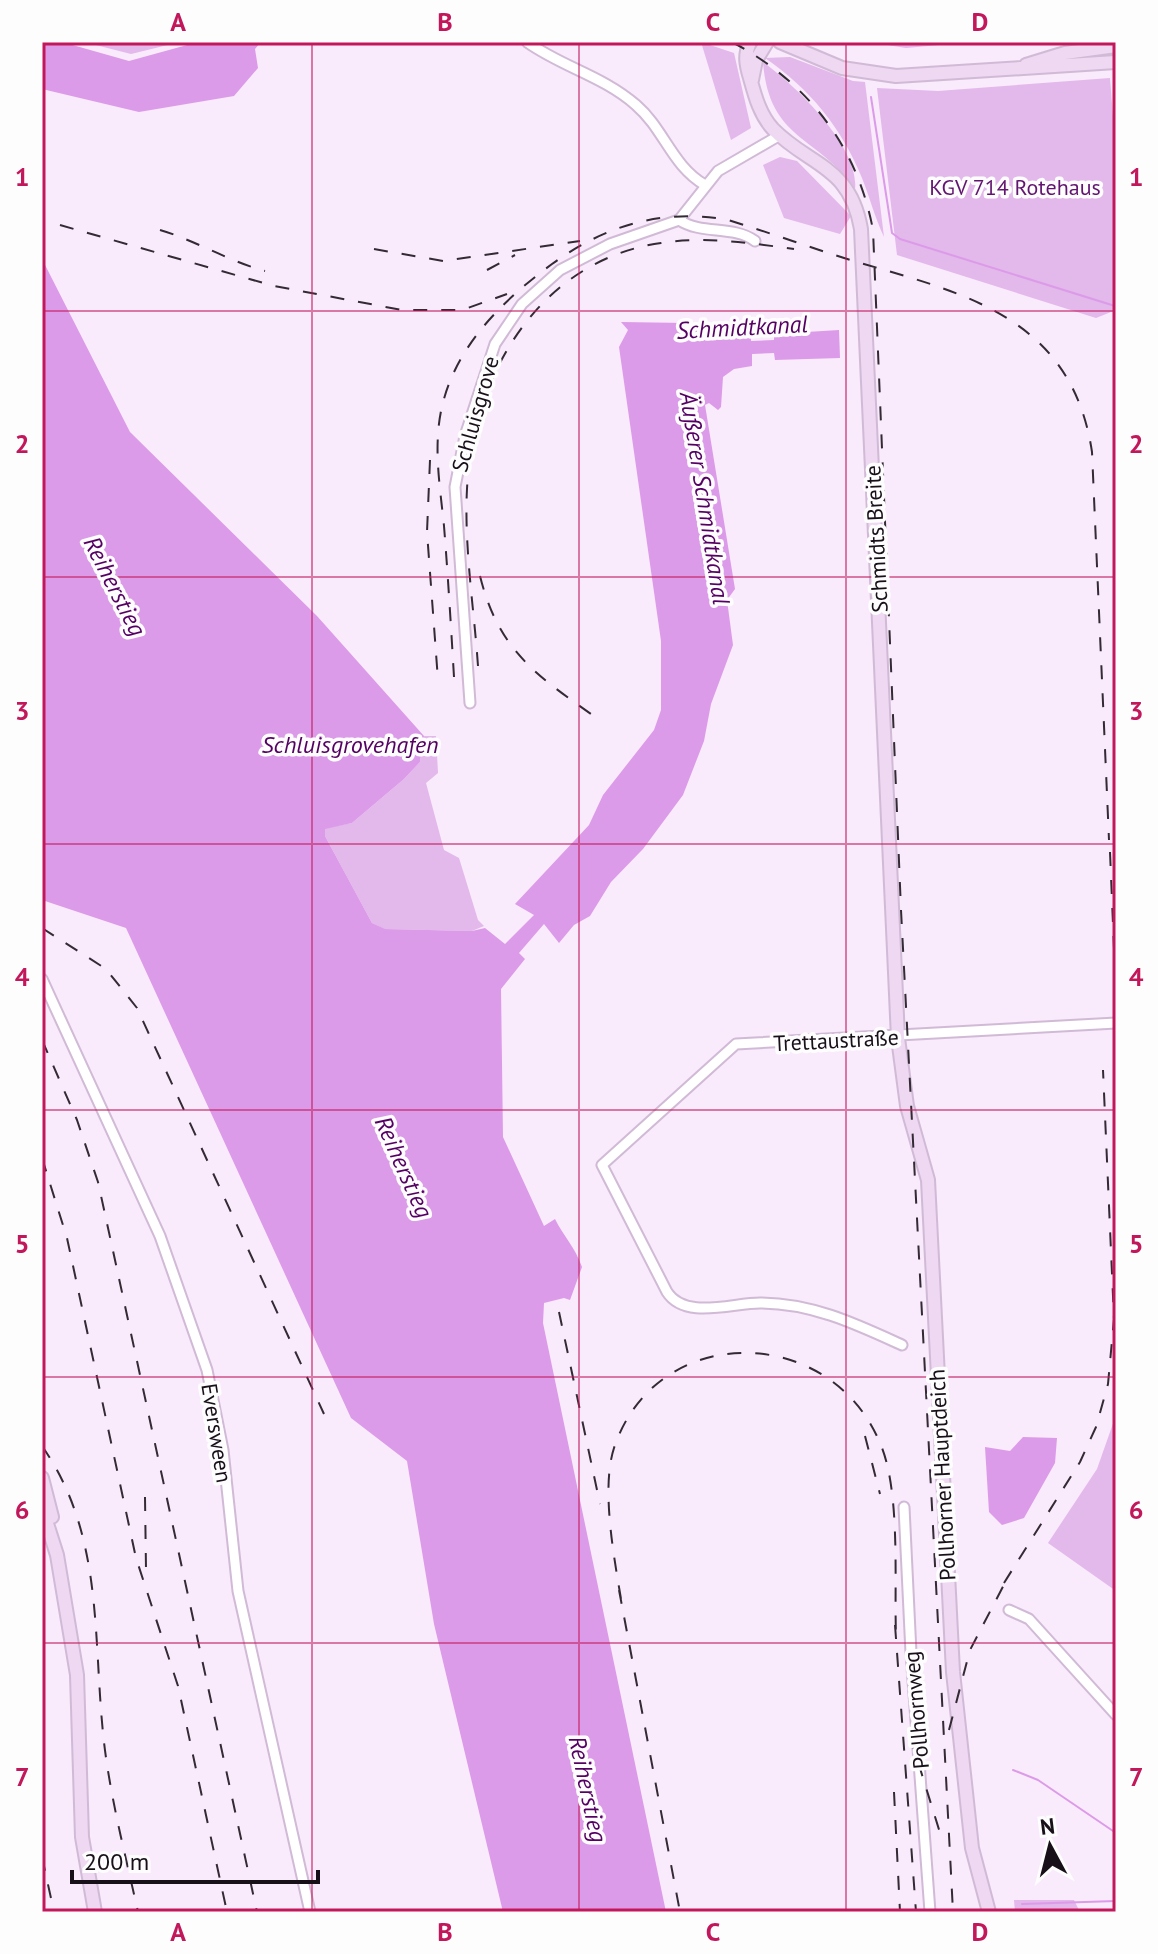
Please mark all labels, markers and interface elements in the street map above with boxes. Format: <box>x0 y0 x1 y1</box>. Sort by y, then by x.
text: A <box>170 5 186 38</box>
text: B <box>437 5 453 38</box>
text: C <box>706 5 720 38</box>
text: D <box>972 5 988 38</box>
text: 1 <box>15 160 29 193</box>
text: 1 <box>1129 160 1143 193</box>
park label: KGV 714 Rotehaus <box>929 173 1101 201</box>
water label: Schmidtkanal <box>675 308 809 346</box>
street label: Schluisgrove <box>445 353 505 475</box>
water label: Äußerer Schmidtkanal <box>673 388 737 607</box>
text: 2 <box>15 427 29 460</box>
text: 2 <box>1129 427 1143 460</box>
street label: Schmidts Breite <box>858 465 894 613</box>
water label: Reiherstieg <box>77 531 153 641</box>
text: 3 <box>15 694 29 727</box>
text: 3 <box>1129 694 1143 727</box>
water label: Schluisgrovehafen <box>261 729 439 760</box>
text: 4 <box>15 960 30 993</box>
text: 4 <box>1129 960 1144 993</box>
street label: Trettaustraße <box>773 1023 899 1057</box>
water label: Reiherstieg <box>368 1111 440 1223</box>
text: 5 <box>15 1227 29 1260</box>
text: 5 <box>1129 1227 1143 1260</box>
street label: Pollhorner Hauptdeich <box>922 1369 962 1581</box>
street label: Eversween <box>195 1381 239 1485</box>
text: 6 <box>15 1493 29 1526</box>
text: 6 <box>1129 1493 1143 1526</box>
street label: Pollhornweg <box>897 1650 935 1770</box>
water label: Reiherstieg <box>562 1733 614 1845</box>
text: 7 <box>15 1760 29 1793</box>
text: 7 <box>1129 1760 1143 1793</box>
north arrow <box>1010 1806 1090 1886</box>
text: N <box>1039 1811 1056 1841</box>
scale bar <box>72 1834 318 1884</box>
text: 200 m <box>84 1846 149 1877</box>
text: A <box>170 1915 186 1948</box>
text: B <box>437 1915 453 1948</box>
text: C <box>706 1915 720 1948</box>
text: D <box>972 1915 988 1948</box>

